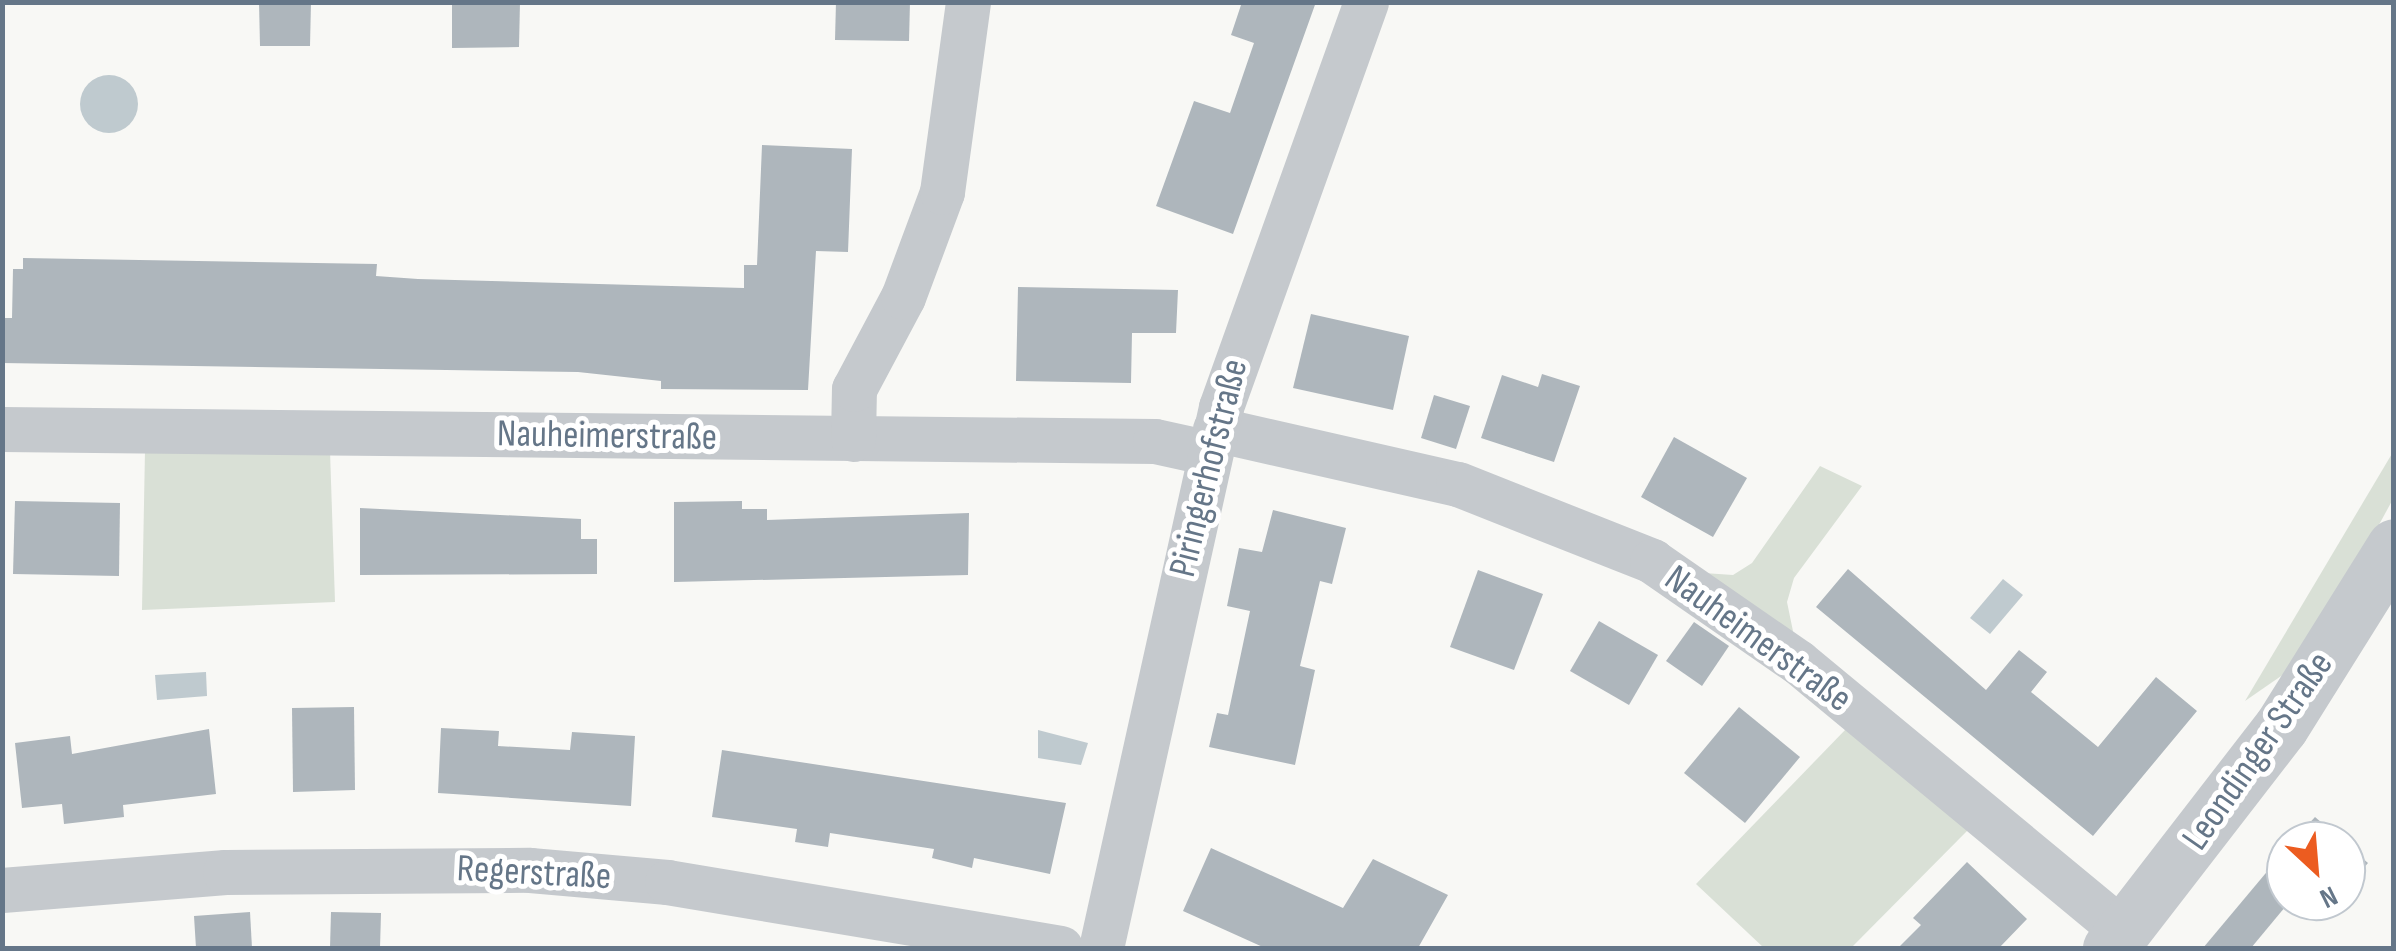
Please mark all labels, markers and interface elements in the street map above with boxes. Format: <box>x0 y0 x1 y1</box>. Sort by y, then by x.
street label: Piringerhofstraße <box>1160 354 1258 582</box>
street label: Nauheimerstraße <box>497 411 717 461</box>
street label: Nauheimerstraße <box>1656 556 1860 722</box>
street label: Leondinger Straße <box>2173 643 2343 859</box>
north arrow <box>2266 821 2366 921</box>
street label: Regerstraße <box>456 846 612 900</box>
text: N <box>2315 879 2342 915</box>

